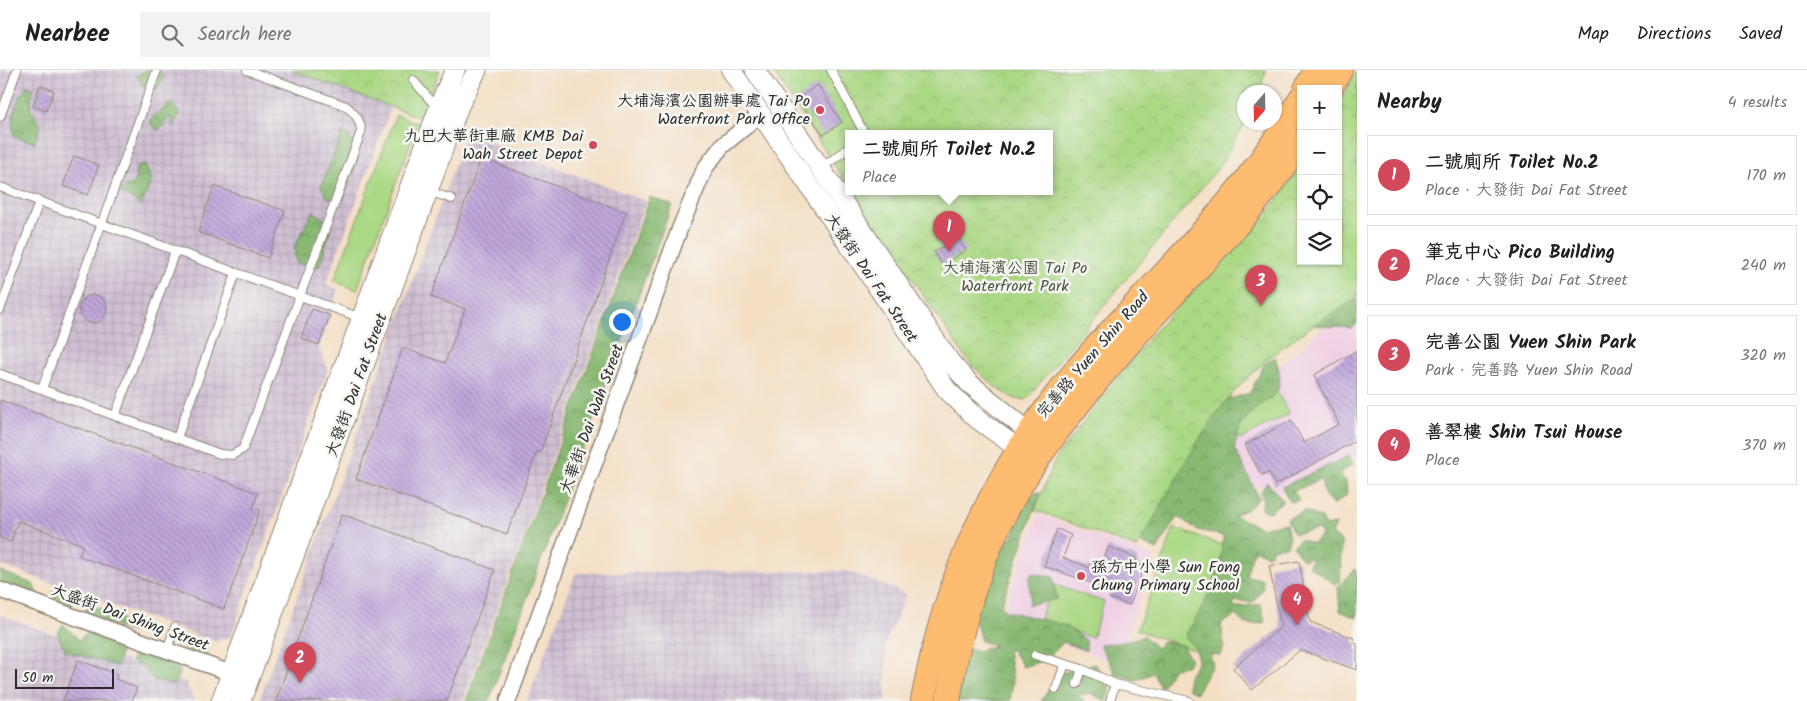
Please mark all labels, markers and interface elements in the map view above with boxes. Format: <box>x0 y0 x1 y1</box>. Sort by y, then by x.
search box <box>140 12 490 57</box>
text: Nearbee <box>25 15 110 54</box>
text: Search here <box>198 20 292 50</box>
text: Map <box>1577 20 1609 49</box>
text: Directions <box>1637 20 1711 49</box>
text: Saved <box>1739 20 1782 49</box>
icon: search <box>158 21 186 49</box>
north arrow <box>1237 85 1282 130</box>
map controls <box>1297 85 1342 265</box>
button: + <box>1297 85 1342 130</box>
text: Nearby <box>1377 86 1442 119</box>
place label: 大埔海濱公園辦事處 Tai Po Waterfront Park Office <box>617 89 810 132</box>
text: 4 results <box>1728 90 1787 115</box>
marker: 大埔海濱公園辦事處 Tai Po Waterfront Park Office <box>814 104 826 116</box>
place label: 九巴大華街車廠 KMB Dai Wah Street Depot <box>404 124 584 167</box>
popup <box>845 130 1053 195</box>
button: − <box>1297 130 1342 175</box>
text: 二號廁所 Toilet No.2 <box>862 135 1036 165</box>
marker: 九巴大華街車廠 KMB Dai Wah Street Depot <box>587 139 599 151</box>
text: 二號廁所 Toilet No.2 <box>1425 148 1599 178</box>
text: 1 <box>1392 163 1396 188</box>
text: 170 m <box>1746 163 1786 188</box>
text: Place <box>862 165 897 190</box>
button: locate <box>1297 175 1342 220</box>
text: Place · 大發街 Dai Fat Street <box>1425 178 1628 203</box>
street label: 大發街 Dai Fat Street <box>818 208 924 348</box>
pin: 1 <box>933 211 965 252</box>
button: layers <box>1297 220 1342 265</box>
text: 筆克中心 Pico Building <box>1425 238 1615 268</box>
text: 2 <box>1389 253 1399 278</box>
text: 240 m <box>1741 253 1786 278</box>
park label: 大埔海濱公園 Tai Po Waterfront Park <box>943 256 1087 299</box>
pin: 3 <box>1245 265 1277 306</box>
text: Place · 大發街 Dai Fat Street <box>1425 268 1628 293</box>
street label: 完善路 Yuen Shin Road <box>1031 285 1156 424</box>
street label: 大發街 Dai Fat Street <box>319 309 395 460</box>
your location <box>609 309 635 335</box>
text: 完善公園 Yuen Shin Park <box>1425 328 1636 358</box>
street label: 大華街 Dai Wah Street <box>553 340 631 498</box>
text: 3 <box>1390 343 1398 368</box>
text: 320 m <box>1740 343 1786 368</box>
text: Park · 完善路 Yuen Shin Road <box>1425 358 1632 383</box>
text: 善翠樓 Shin Tsui House <box>1425 418 1622 448</box>
text: 4 <box>1390 433 1398 458</box>
text: 370 m <box>1742 433 1786 458</box>
text: Place <box>1425 448 1459 473</box>
place label: 孫方中小學 Sun Fong Chung Primary School <box>1091 555 1240 598</box>
marker: 孫方中小學 Sun Fong Chung Primary School <box>1075 570 1087 582</box>
street label: 大盛街 Dai Shing Street <box>48 578 213 658</box>
pin: 4 <box>1281 584 1313 625</box>
pin: 2 <box>284 642 316 683</box>
scale bar <box>15 666 114 689</box>
text: 50 m <box>22 667 53 689</box>

